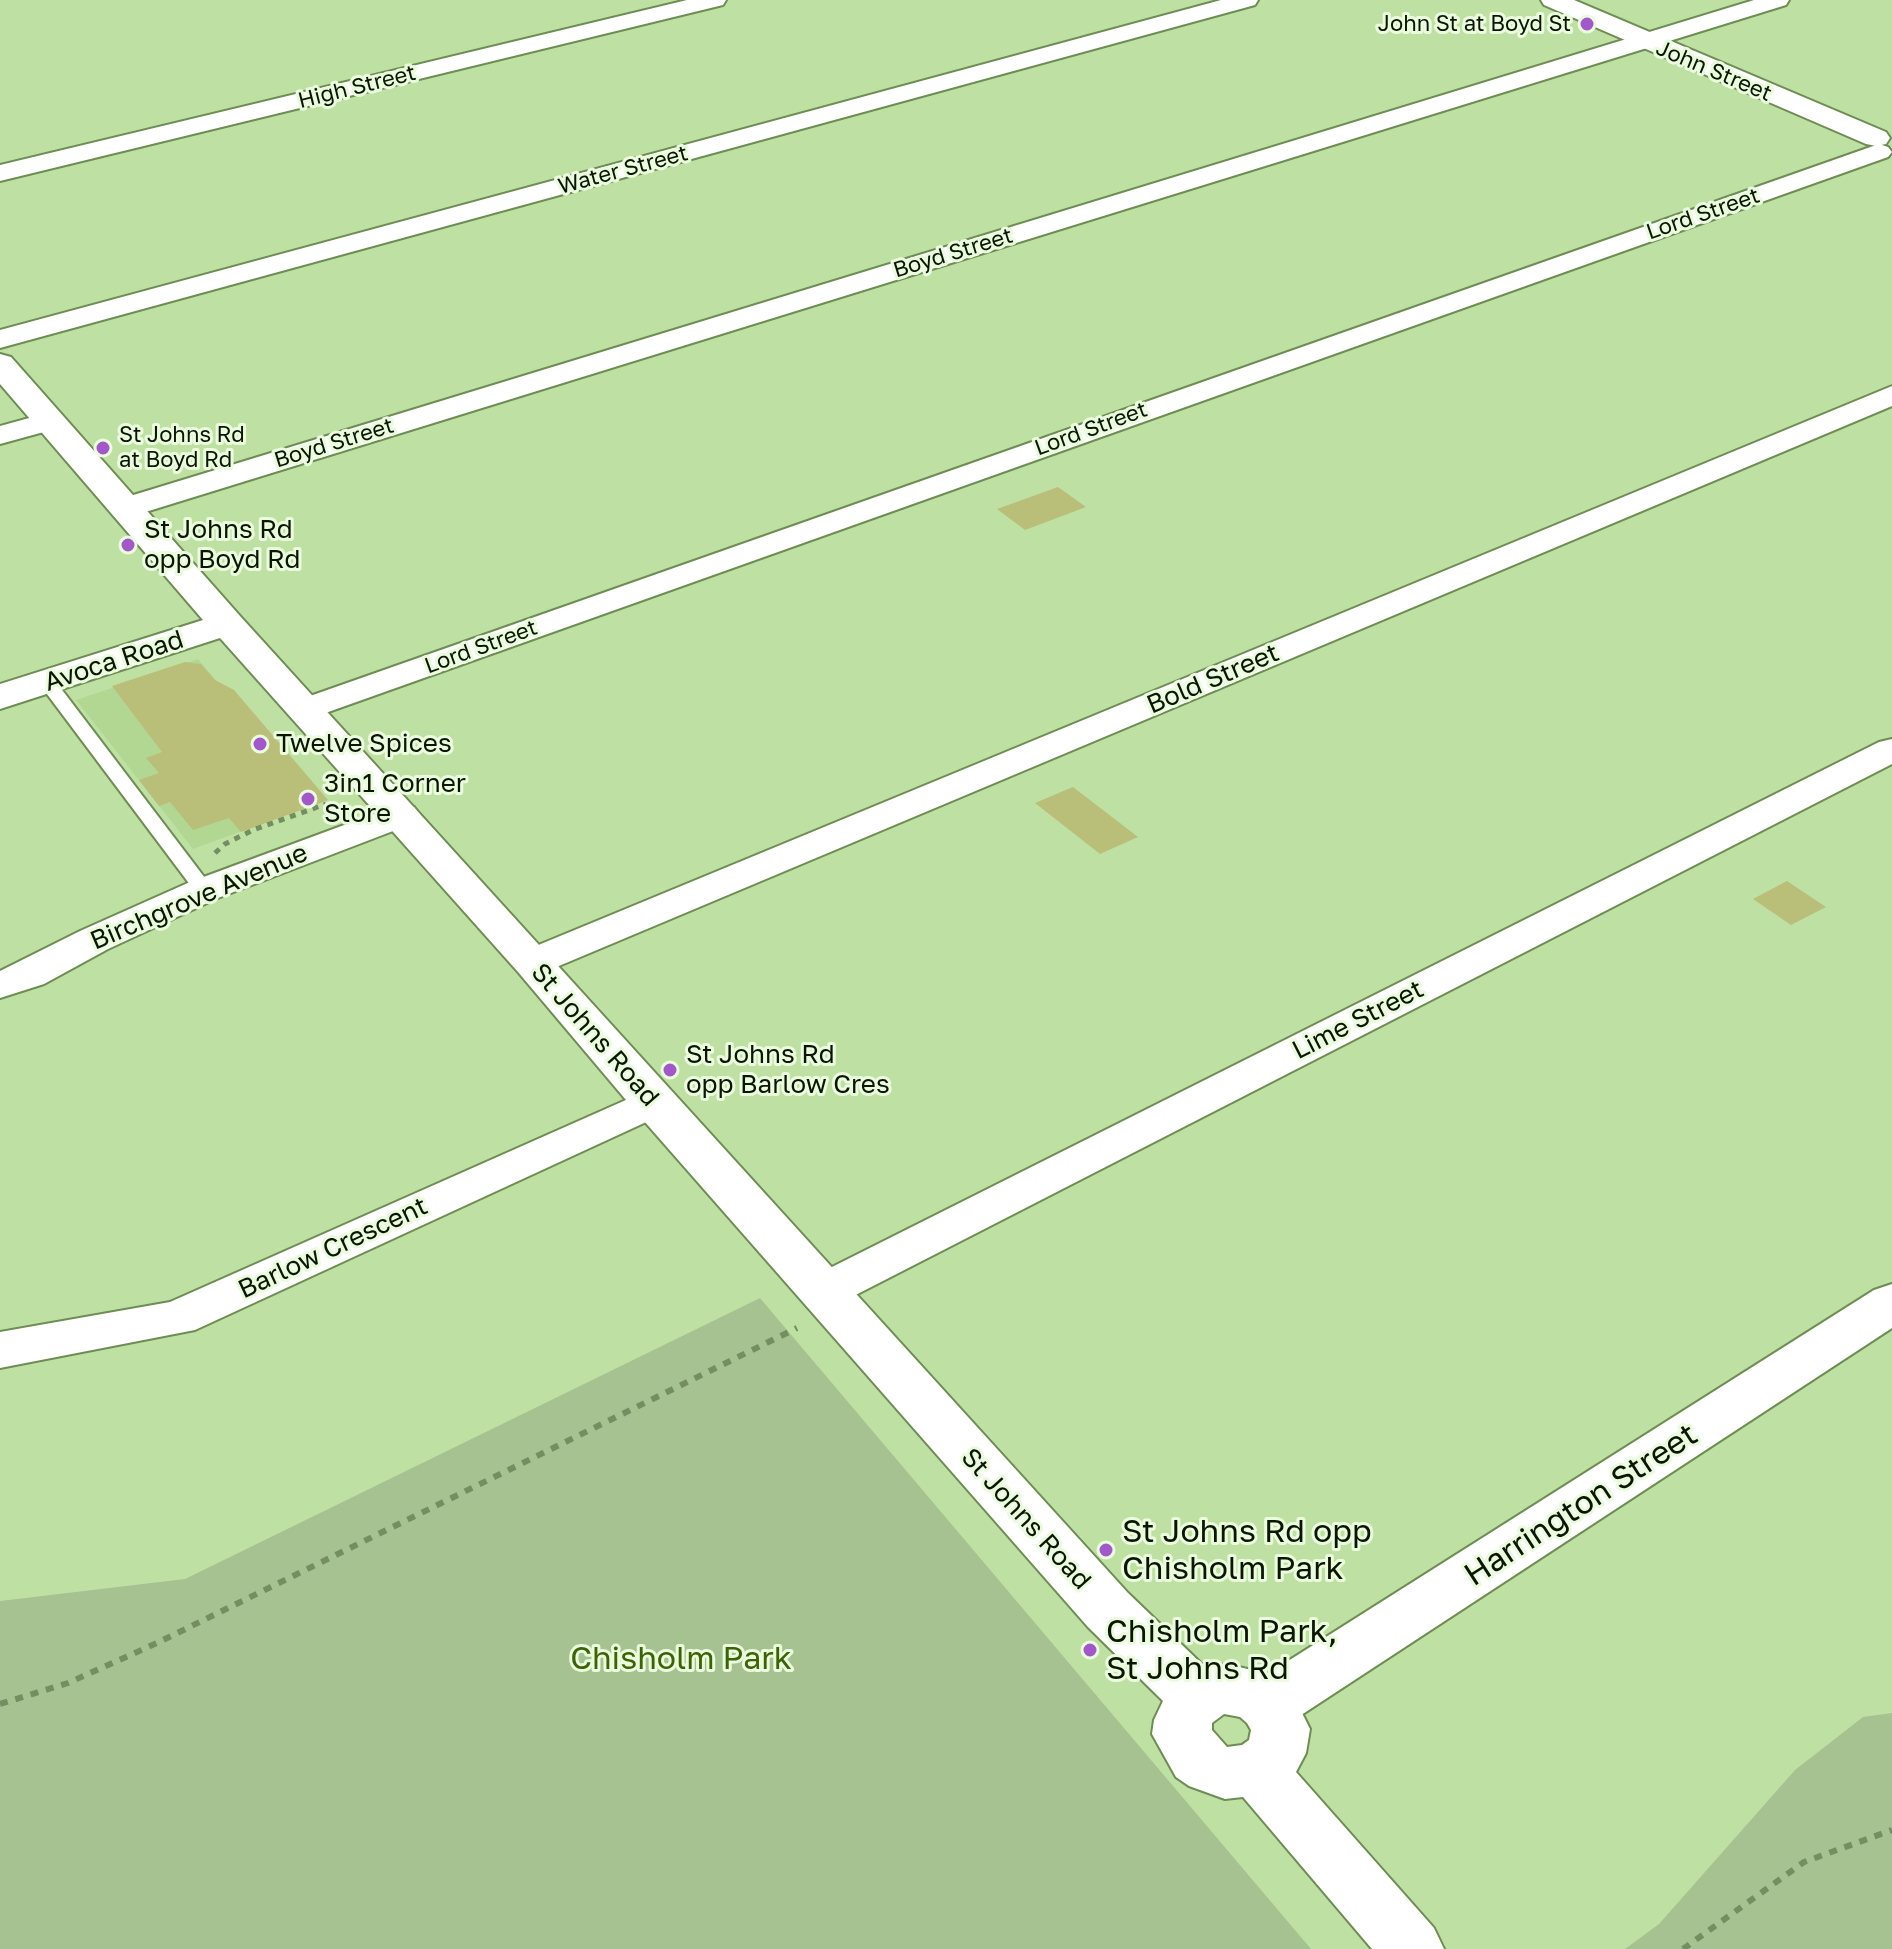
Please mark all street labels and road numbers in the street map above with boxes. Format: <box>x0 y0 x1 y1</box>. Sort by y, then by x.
street label: John Street <box>1652 35 1776 107</box>
street label: High Street <box>295 60 419 114</box>
street label: Water Street <box>555 140 691 200</box>
street label: Lord Street <box>1643 182 1763 246</box>
street label: Boyd Street <box>890 222 1016 284</box>
street label: Lord Street <box>1031 396 1151 462</box>
street label: Boyd Street <box>271 412 397 474</box>
street label: Lord Street <box>421 614 541 680</box>
street label: Avoca Road <box>40 624 188 698</box>
street label: Bold Street <box>1142 637 1284 721</box>
street label: Birchgrove Avenue <box>86 837 312 957</box>
street label: St Johns Road <box>525 957 665 1113</box>
street label: Lime Street <box>1287 974 1429 1066</box>
street label: Barlow Crescent <box>234 1191 432 1305</box>
street label: Harrington Street <box>1457 1415 1705 1595</box>
street label: St Johns Road <box>955 1442 1097 1596</box>

